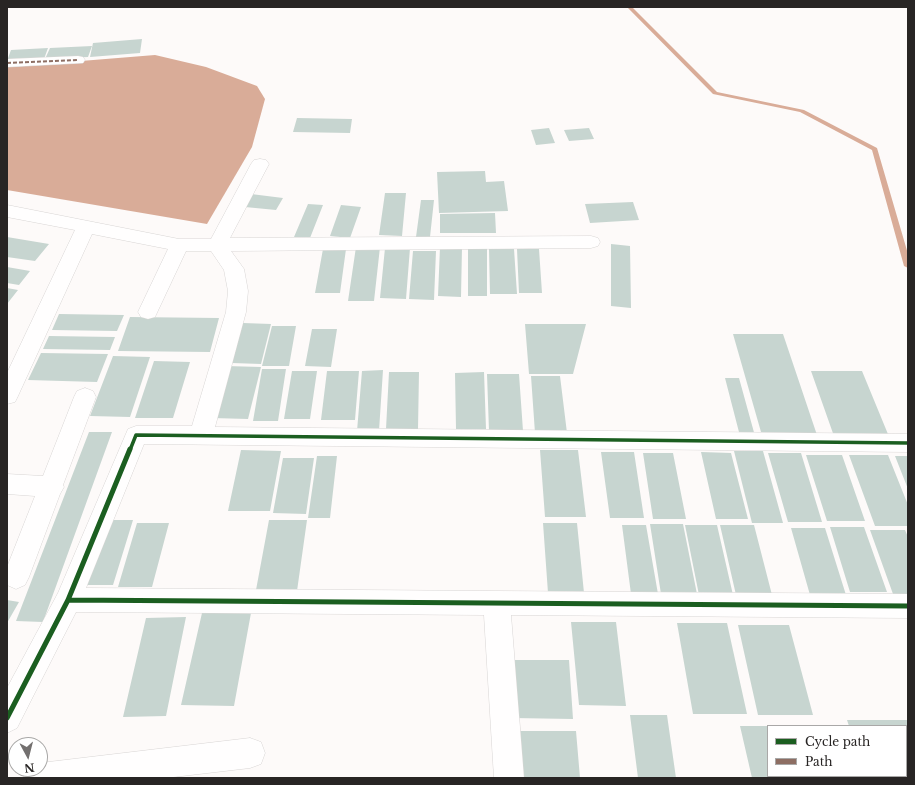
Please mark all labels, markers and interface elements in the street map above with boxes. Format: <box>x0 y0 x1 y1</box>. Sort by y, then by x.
legend <box>767 725 907 777</box>
text: Cycle path <box>805 734 870 749</box>
north arrow <box>8 737 48 777</box>
text: Path <box>805 754 833 769</box>
text: N <box>23 760 35 775</box>

